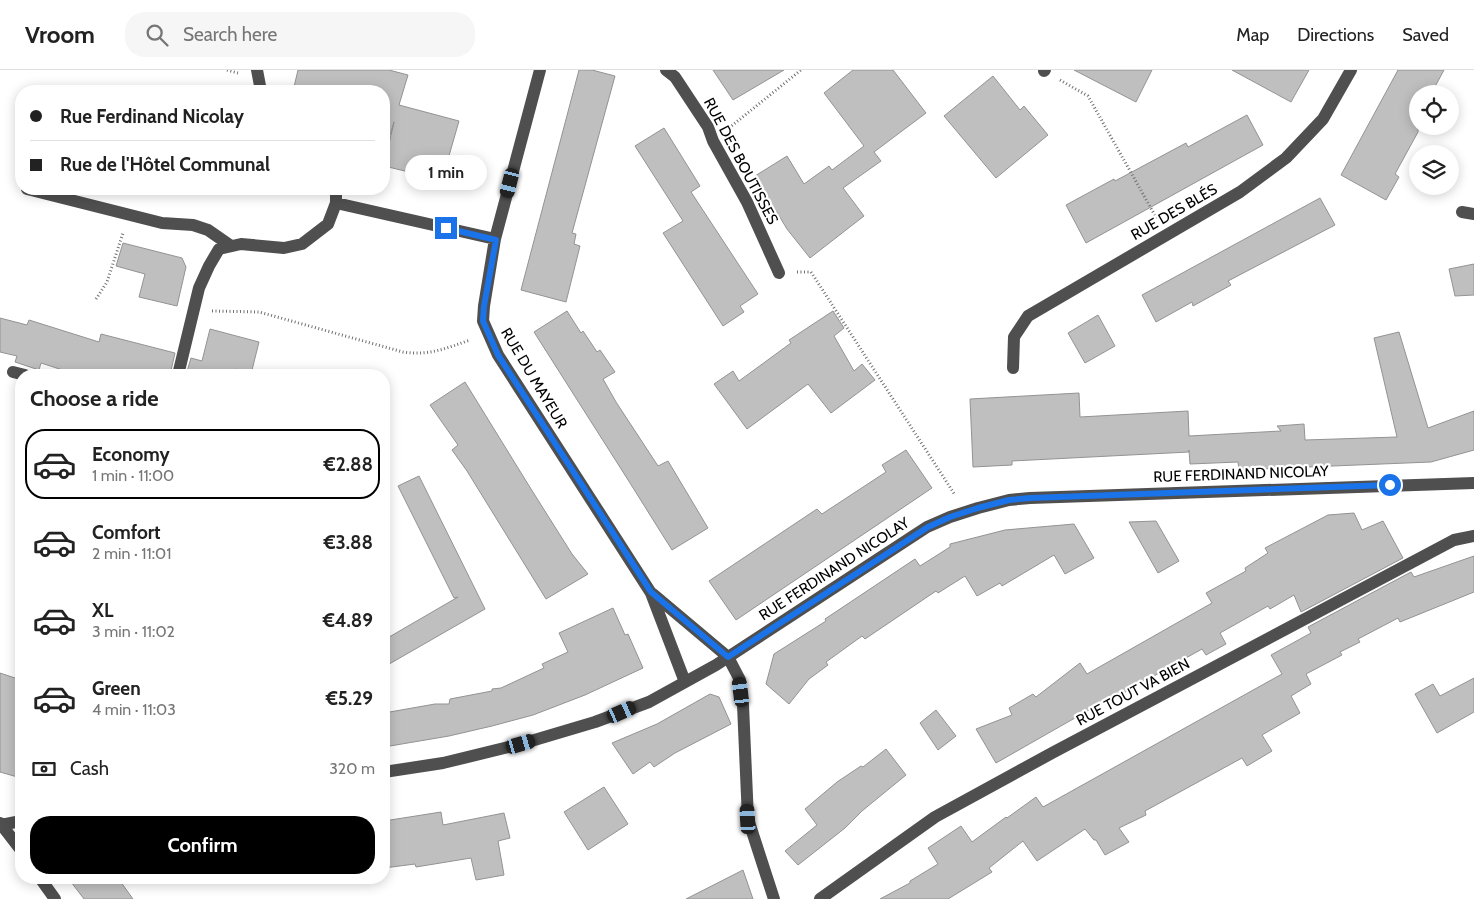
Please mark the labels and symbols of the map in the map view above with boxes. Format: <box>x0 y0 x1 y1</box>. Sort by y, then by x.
street label: RUE DES BOUTISSES <box>700 95 782 228</box>
callout: 1 min <box>405 156 487 190</box>
car <box>499 167 520 199</box>
street label: RUE DES BLÉS <box>1127 179 1220 244</box>
route end <box>435 217 457 239</box>
street label: RUE DU MAYEUR <box>497 325 571 431</box>
street label: RUE FERDINAND NICOLAY <box>1153 462 1329 486</box>
route start <box>1379 474 1401 496</box>
street label: RUE FERDINAND NICOLAY <box>756 513 913 624</box>
street label: RUE TOUT VA BIEN <box>1073 655 1193 729</box>
car <box>731 676 750 708</box>
car <box>605 699 638 725</box>
car <box>504 733 537 755</box>
car <box>739 804 756 834</box>

